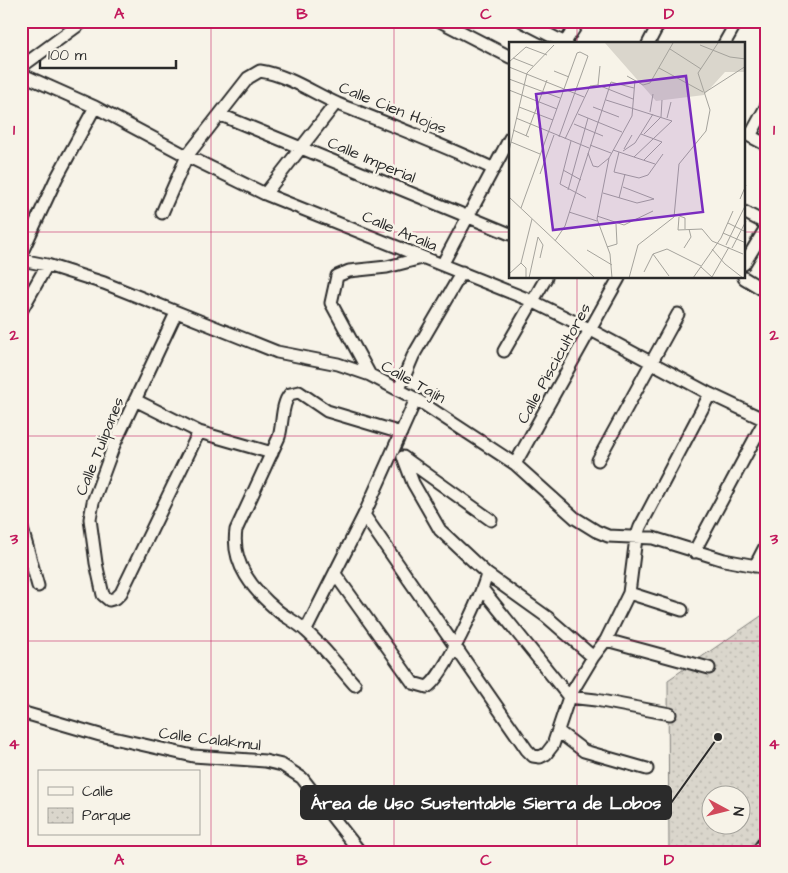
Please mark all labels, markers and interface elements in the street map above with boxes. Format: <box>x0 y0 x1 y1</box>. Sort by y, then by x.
text: A <box>114 3 125 25</box>
text: B <box>296 3 308 25</box>
text: C <box>480 3 492 25</box>
text: D <box>664 3 675 25</box>
scale bar <box>40 38 176 70</box>
inset map <box>509 42 746 279</box>
text: 100 m <box>48 45 87 66</box>
street label: Calle Cien Hojas <box>336 76 450 139</box>
text: 1 <box>13 119 16 141</box>
text: 1 <box>773 119 776 141</box>
street label: Calle Imperial <box>324 131 419 188</box>
street label: Calle Aralia <box>359 205 441 257</box>
street label: Calle Piscicultores <box>512 299 596 428</box>
text: 2 <box>8 324 19 346</box>
text: 2 <box>768 324 779 346</box>
street label: Calle Tajín <box>377 355 450 409</box>
street label: Calle Tulipanes <box>70 394 130 499</box>
text: 3 <box>9 528 19 550</box>
text: 3 <box>769 528 779 550</box>
street label: Calle Calakmul <box>158 722 262 756</box>
text: 4 <box>9 733 20 755</box>
text: 4 <box>769 733 780 755</box>
legend <box>38 770 200 836</box>
text: Calle <box>82 781 113 802</box>
callout: Área de Uso Sustentable Sierra de Lobos <box>301 786 671 819</box>
north arrow <box>700 786 750 836</box>
text: Área de Uso Sustentable Sierra de Lobos <box>311 791 661 816</box>
text: Parque <box>82 805 131 826</box>
text: N <box>727 806 748 817</box>
text: A <box>114 849 125 871</box>
text: B <box>296 849 308 871</box>
text: C <box>480 849 492 871</box>
text: D <box>664 849 675 871</box>

